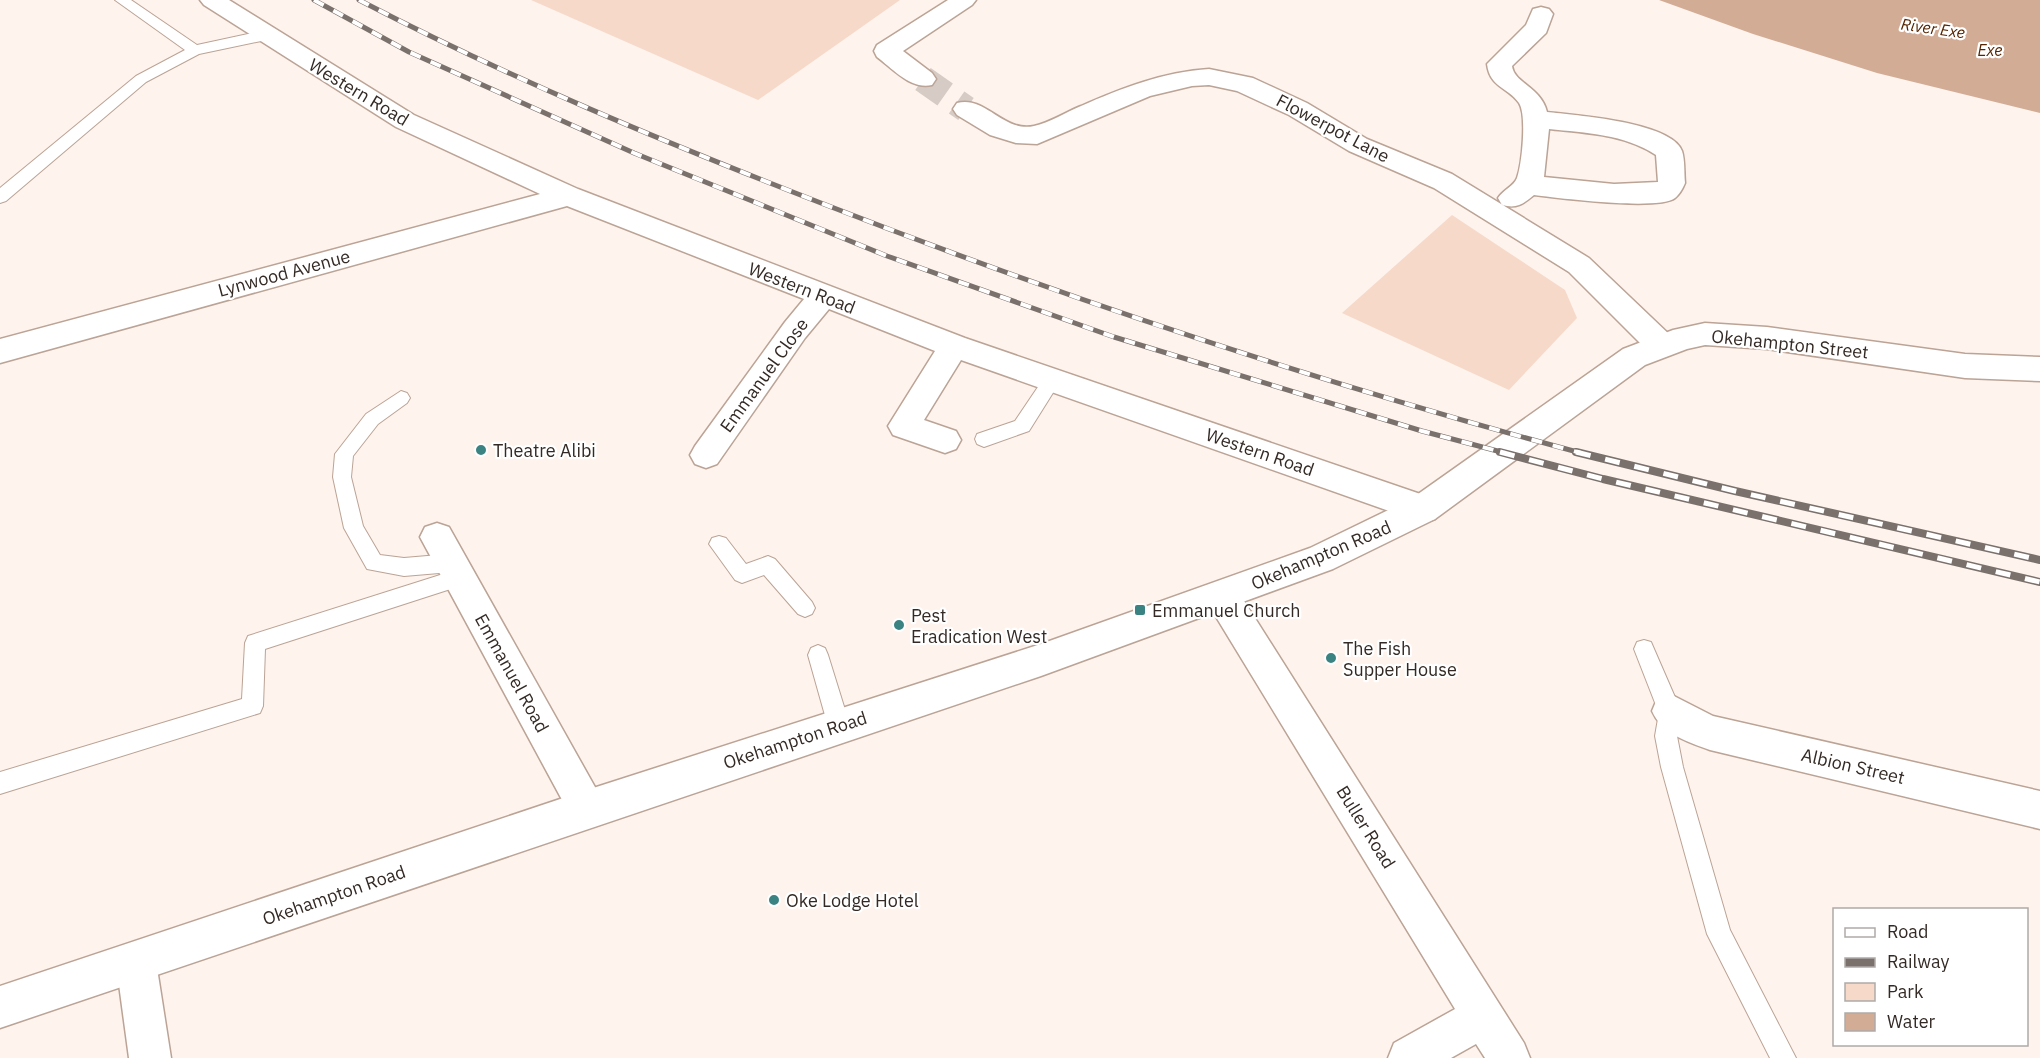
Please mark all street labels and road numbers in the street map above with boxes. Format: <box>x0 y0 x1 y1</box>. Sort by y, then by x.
street label: Western Road <box>305 53 413 131</box>
street label: Flowerpot Lane <box>1272 89 1394 168</box>
street label: Lynwood Avenue <box>215 244 353 302</box>
street label: Western Road <box>745 257 859 319</box>
street label: Emmanuel Close <box>715 313 813 437</box>
street label: Okehampton Street <box>1710 324 1870 364</box>
street label: Western Road <box>1203 423 1317 481</box>
street label: Okehampton Road <box>1248 515 1394 595</box>
street label: Emmanuel Road <box>470 610 554 736</box>
street label: Okehampton Road <box>720 706 870 774</box>
street label: Albion Street <box>1799 743 1907 789</box>
street label: Buller Road <box>1331 781 1401 873</box>
street label: Okehampton Road <box>259 860 409 930</box>

